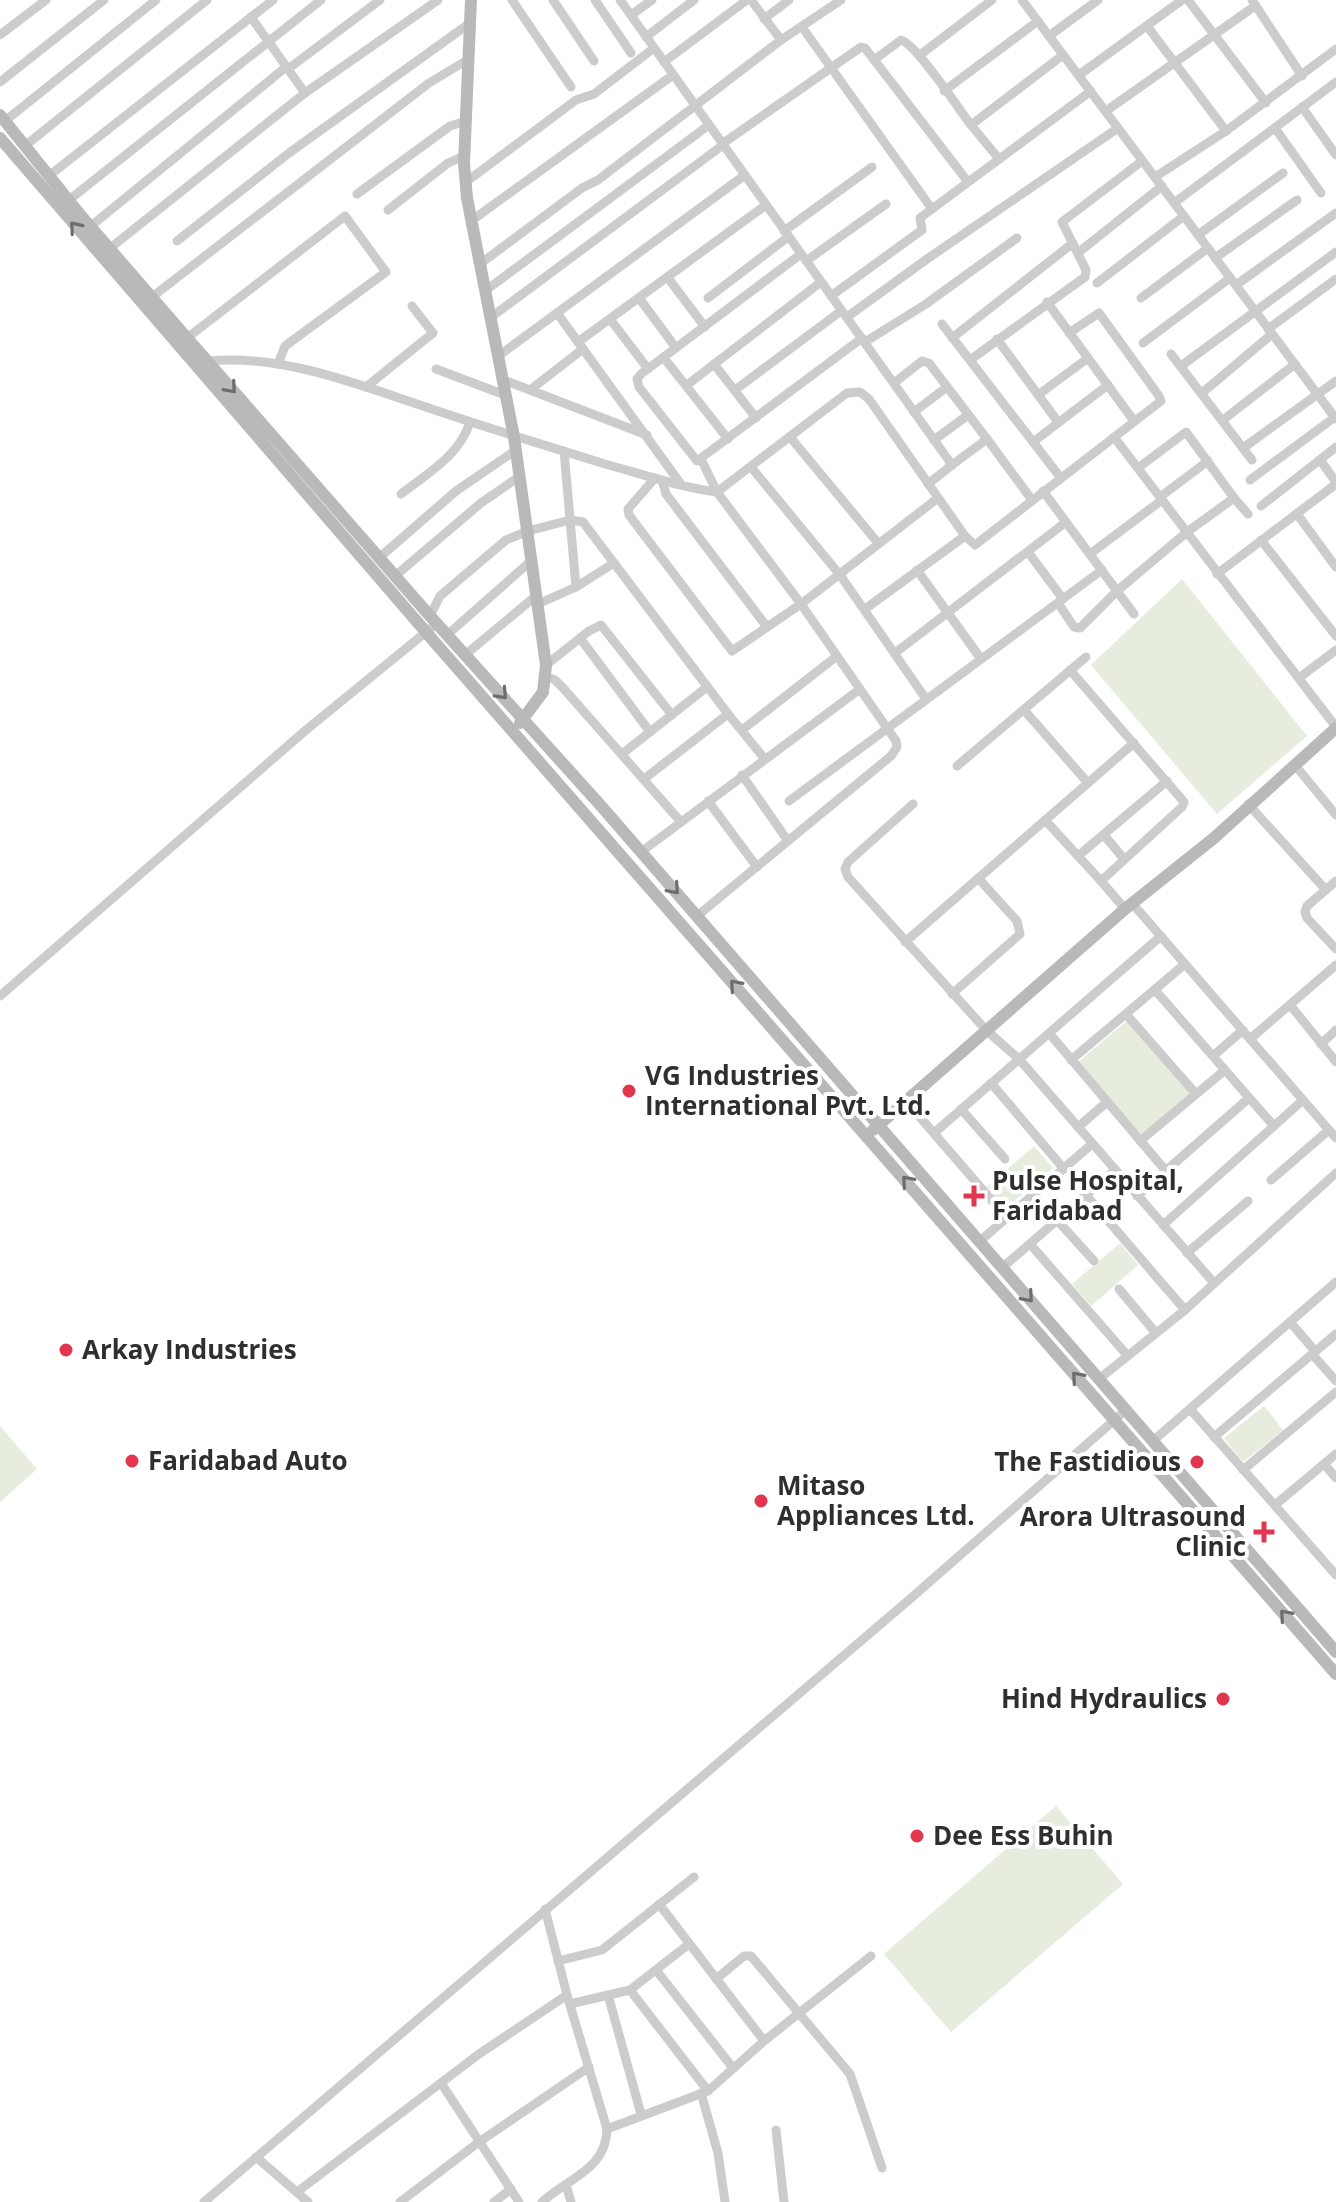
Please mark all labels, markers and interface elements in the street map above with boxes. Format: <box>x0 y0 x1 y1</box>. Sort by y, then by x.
one-way arrow <box>70 221 85 236</box>
one-way arrow <box>222 379 236 394</box>
one-way arrow <box>492 685 506 700</box>
one-way arrow <box>664 880 678 895</box>
one-way arrow <box>730 980 745 994</box>
place label: VG Industries International Pvt. Ltd. <box>645 1057 931 1123</box>
marker: VG Industries International Pvt. Ltd. <box>620 1082 638 1100</box>
place label: Pulse Hospital, Faridabad <box>992 1162 1184 1228</box>
one-way arrow <box>902 1175 916 1190</box>
marker: Pulse Hospital, Faridabad <box>963 1185 985 1207</box>
one-way arrow <box>1018 1287 1033 1302</box>
place label: Arkay Industries <box>82 1331 297 1367</box>
marker: Arkay Industries <box>57 1341 75 1359</box>
one-way arrow <box>1073 1371 1087 1386</box>
place label: Faridabad Auto <box>148 1442 348 1478</box>
place label: The Fastidious <box>994 1443 1181 1479</box>
marker: Faridabad Auto <box>123 1452 141 1470</box>
marker: The Fastidious <box>1188 1453 1206 1471</box>
place label: Mitaso Appliances Ltd. <box>777 1467 975 1533</box>
marker: Mitaso Appliances Ltd. <box>752 1492 770 1510</box>
place label: Arora Ultrasound Clinic <box>1020 1498 1246 1564</box>
marker: Arora Ultrasound Clinic <box>1253 1521 1275 1543</box>
one-way arrow <box>1280 1609 1295 1624</box>
place label: Hind Hydraulics <box>1001 1680 1207 1716</box>
marker: Hind Hydraulics <box>1214 1690 1232 1708</box>
place label: Dee Ess Buhin <box>933 1817 1114 1853</box>
marker: Dee Ess Buhin <box>908 1827 926 1845</box>

